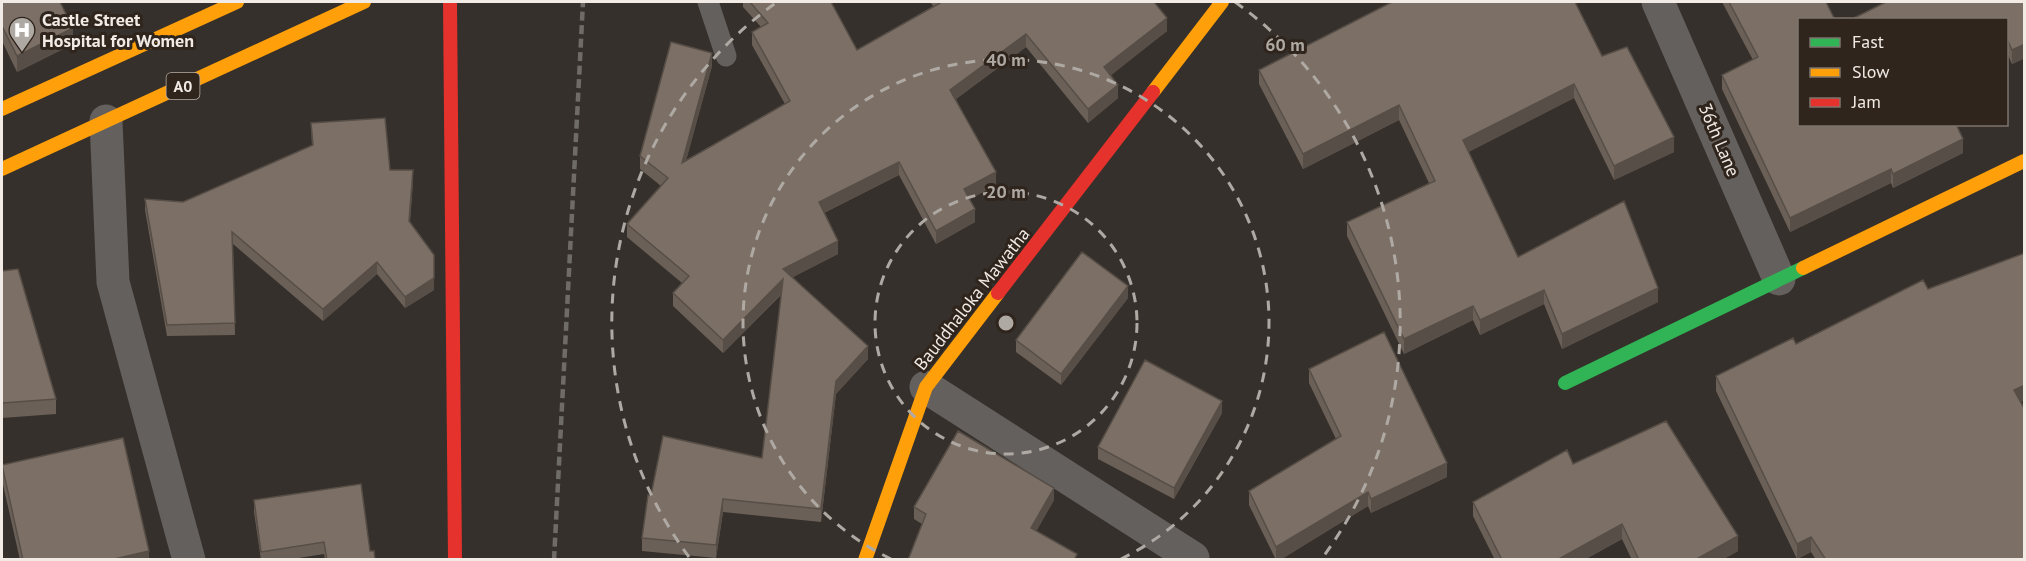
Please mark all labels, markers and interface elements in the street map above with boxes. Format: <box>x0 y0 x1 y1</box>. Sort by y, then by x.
place label: Castle Street Hospital for Women <box>42 8 194 52</box>
hospital icon: Castle Street Hospital for Women <box>7 15 37 53</box>
legend <box>1798 18 2008 126</box>
text: Fast <box>1852 30 1884 53</box>
text: 60 m <box>1265 33 1305 56</box>
text: 40 m <box>986 48 1026 71</box>
text: Slow <box>1852 60 1890 83</box>
road number: A0 <box>166 73 200 99</box>
text: Jam <box>1851 90 1881 113</box>
street label: 36th Lane <box>1694 100 1745 180</box>
text: 20 m <box>986 180 1026 203</box>
street label: Bauddhaloka Mawatha <box>909 223 1034 375</box>
centre of rings <box>996 313 1016 333</box>

